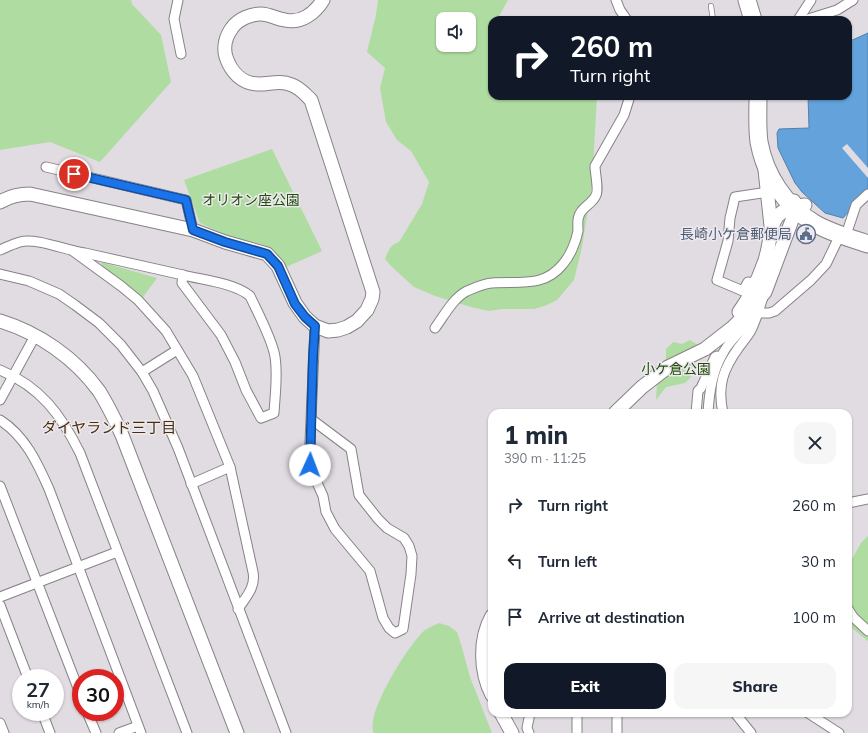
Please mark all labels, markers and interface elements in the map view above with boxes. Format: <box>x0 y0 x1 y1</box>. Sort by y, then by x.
map controls <box>436 12 476 52</box>
button: sound <box>436 12 476 52</box>
text: 260 m <box>570 29 653 64</box>
icon: right <box>504 32 556 84</box>
text: Turn right <box>570 64 650 87</box>
pin <box>57 157 91 191</box>
icon: arrive <box>63 163 85 185</box>
park label: オリオン座公園 <box>202 191 300 209</box>
public building icon: 長崎小ケ倉郵便局 <box>795 223 817 245</box>
place label: 長崎小ケ倉郵便局 <box>680 225 792 243</box>
park label: 小ケ倉公園 <box>641 360 711 378</box>
district label: ダイヤランド三丁目 <box>42 418 176 437</box>
text: 1 min <box>504 420 568 450</box>
button: close <box>794 422 836 464</box>
position arrow <box>289 444 331 486</box>
text: 390 m · 11:25 <box>504 450 586 466</box>
icon: right <box>504 494 526 516</box>
text: Turn right <box>538 496 608 515</box>
text: 260 m <box>792 496 836 515</box>
icon: left <box>504 550 526 572</box>
text: Turn left <box>538 552 597 571</box>
text: 30 m <box>801 552 836 571</box>
icon: arrive <box>504 606 526 628</box>
text: Arrive at destination <box>538 608 685 627</box>
text: 100 m <box>792 608 836 627</box>
button: Exit <box>504 663 666 709</box>
button: Share <box>674 663 836 709</box>
speed limit sign: 30 <box>72 669 124 721</box>
text: 27 <box>26 677 50 702</box>
text: km/h <box>27 698 49 711</box>

